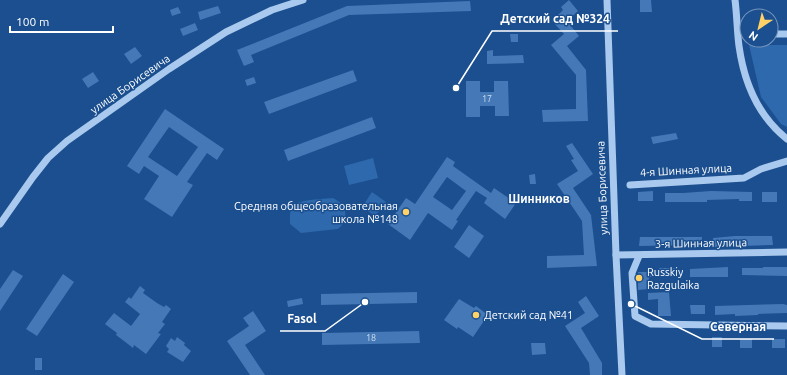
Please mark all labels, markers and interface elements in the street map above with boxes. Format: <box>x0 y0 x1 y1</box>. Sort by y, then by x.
callout: Детский сад №324 <box>492 7 618 31</box>
scale bar <box>10 8 113 34</box>
north arrow <box>739 8 779 48</box>
text: Детский сад №324 <box>500 12 610 25</box>
text: 100 m <box>16 15 49 28</box>
text: N <box>746 29 760 43</box>
street label: улица Борисевича <box>88 52 172 116</box>
house number: 17 <box>482 94 492 104</box>
street label: улица Борисевича <box>594 141 610 235</box>
street label: 4-я Шинная улица <box>640 162 732 178</box>
district label: Шинников <box>508 192 570 205</box>
place label: Средняя общеобразовательная школа №148 <box>234 200 398 225</box>
marker: Средняя общеобразовательная школа №148 <box>401 207 411 217</box>
street label: 3-я Шинная улица <box>655 236 747 250</box>
place label: Russkiy Razgulaika <box>647 266 699 291</box>
marker: Russkiy Razgulaika <box>634 273 644 283</box>
callout: Fasol <box>280 307 325 331</box>
place label: Детский сад №41 <box>484 309 573 321</box>
marker: Детский сад №41 <box>471 310 481 320</box>
text: Fasol <box>287 312 317 325</box>
callout: Северная <box>702 315 774 339</box>
text: Северная <box>710 320 766 333</box>
house number: 18 <box>366 333 376 343</box>

